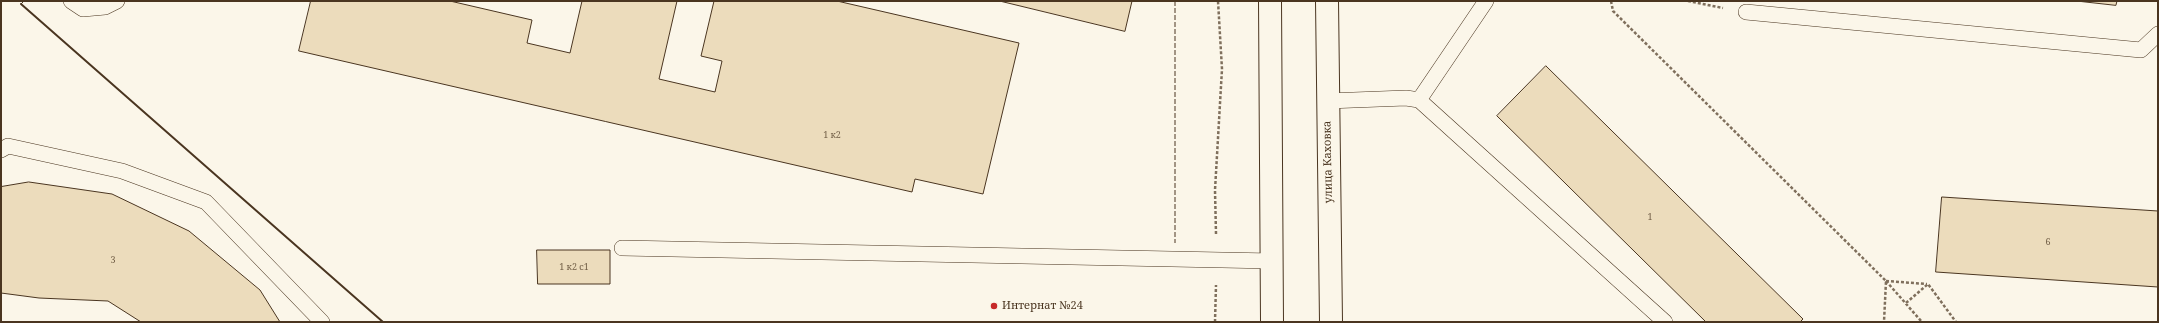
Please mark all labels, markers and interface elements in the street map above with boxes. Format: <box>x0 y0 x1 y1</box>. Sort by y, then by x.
street label: улица Каховка <box>1321 121 1335 203</box>
house number: 1 к2 <box>823 130 841 140</box>
house number: 1 <box>1647 212 1653 222</box>
house number: 6 <box>2045 237 2051 247</box>
house number: 3 <box>110 255 116 265</box>
house number: 1 к2 с1 <box>559 262 589 272</box>
place label: Интернат №24 <box>1002 299 1083 313</box>
marker: Интернат №24 <box>989 301 999 311</box>

